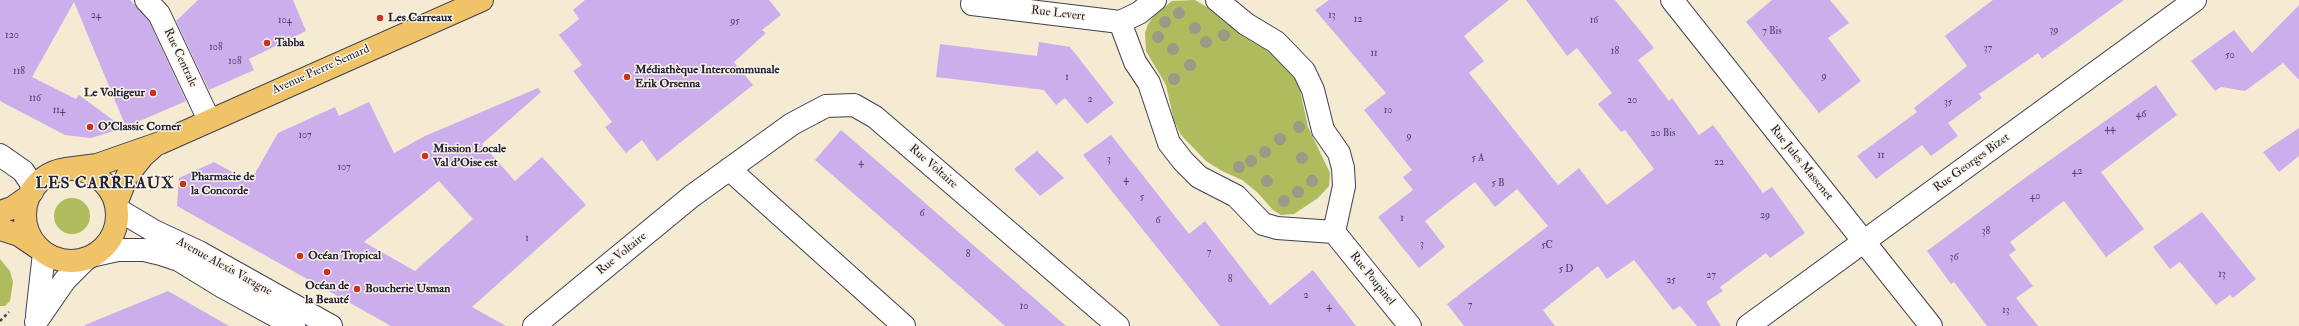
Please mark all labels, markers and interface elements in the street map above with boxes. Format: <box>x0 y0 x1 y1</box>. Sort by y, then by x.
street label: Rue Levert <box>1030 4 1086 24</box>
house number: 24 <box>91 10 101 22</box>
house number: 13 <box>1328 10 1336 22</box>
place label: Les Carreaux <box>388 11 452 25</box>
marker: Les Carreaux <box>375 13 385 23</box>
house number: 12 <box>1354 14 1362 26</box>
house number: 104 <box>278 15 292 27</box>
house number: 16 <box>1590 15 1598 27</box>
house number: 95 <box>730 16 740 28</box>
house number: 39 <box>2050 25 2058 37</box>
street label: Rue Centrale <box>160 26 200 90</box>
house number: 7 Bis <box>1762 26 1782 38</box>
house number: 120 <box>5 30 19 42</box>
place label: Tabba <box>275 36 304 50</box>
marker: Tabba <box>262 38 272 48</box>
house number: 108 <box>209 42 223 54</box>
street label: Avenue Pierre Semard <box>270 42 372 98</box>
house number: 37 <box>1984 43 1992 55</box>
house number: 18 <box>1611 46 1619 58</box>
house number: 11 <box>1370 48 1378 60</box>
house number: 50 <box>2225 50 2235 62</box>
house number: 108 <box>228 56 242 68</box>
place label: Médiathèque Intercommunale Erik Orsenna <box>635 63 779 91</box>
house number: 118 <box>13 66 25 78</box>
house number: 9 <box>1821 71 1827 83</box>
marker: Médiathèque Intercommunale Erik Orsenna <box>622 72 632 82</box>
house number: 1 <box>1065 72 1069 84</box>
place label: Le Voltigeur <box>84 86 145 100</box>
marker: Le Voltigeur <box>148 88 158 98</box>
house number: 116 <box>29 93 41 105</box>
house number: 2 <box>1087 94 1093 106</box>
house number: 20 <box>1627 95 1637 107</box>
house number: 35 <box>1944 97 1952 109</box>
house number: 114 <box>53 105 65 117</box>
house number: 10 <box>1384 105 1392 117</box>
house number: 46 <box>2136 109 2146 121</box>
place label: O'Classic Corner <box>98 120 181 134</box>
marker: O'Classic Corner <box>85 122 95 132</box>
street label: Rue Jules Massenet <box>1766 123 1836 203</box>
house number: 44 <box>2105 123 2115 135</box>
house number: 20 Bis <box>1651 128 1675 140</box>
house number: 107 <box>298 130 312 142</box>
street label: Rue Georges Bizet <box>1931 130 2013 196</box>
house number: 9 <box>1406 131 1412 143</box>
place label: Mission Locale Val d'Oise est <box>433 142 506 170</box>
street label: Rue Voltaire <box>906 142 960 192</box>
house number: 11 <box>1877 150 1885 162</box>
marker: Mission Locale Val d'Oise est <box>420 151 430 161</box>
house number: 5 A <box>1472 153 1484 165</box>
house number: 3 <box>1107 154 1111 166</box>
house number: 4 <box>858 157 864 169</box>
house number: 22 <box>1714 157 1724 169</box>
house number: 107 <box>337 162 351 174</box>
house number: 42 <box>2072 166 2082 178</box>
place label: Pharmacie de la Concorde <box>191 170 254 198</box>
house number: 4 <box>1123 174 1129 186</box>
district label: LES CARREAUX <box>35 175 175 195</box>
house number: 5 B <box>1491 178 1505 190</box>
marker: Pharmacie de la Concorde <box>178 179 188 189</box>
house number: 40 <box>2030 191 2040 203</box>
house number: 5 <box>1140 192 1144 204</box>
house number: 6 <box>919 208 925 220</box>
house number: 29 <box>1760 210 1770 222</box>
house number: 1 <box>1400 213 1404 225</box>
house number: 6 <box>1155 215 1161 227</box>
house number: 38 <box>1982 226 1990 238</box>
street label: Rue Voltaire <box>594 230 650 278</box>
house number: 1 <box>525 233 529 245</box>
street label: Avenue Alexis Varagne <box>174 235 274 299</box>
house number: 3 <box>1420 239 1424 251</box>
house number: 5C <box>1541 240 1553 252</box>
house number: 7 <box>1207 247 1211 259</box>
place label: Océan Tropical <box>308 249 381 263</box>
house number: 8 <box>966 249 970 261</box>
street label: Rue Poupinel <box>1346 249 1398 309</box>
marker: Océan Tropical <box>295 251 305 261</box>
house number: 36 <box>1950 252 1958 264</box>
house number: 5 D <box>1559 264 1573 276</box>
marker: Océan de la Beauté <box>322 267 332 277</box>
house number: 13 <box>2218 269 2226 281</box>
house number: 27 <box>1706 270 1716 282</box>
house number: 8 <box>1228 274 1232 286</box>
house number: 25 <box>1666 275 1676 287</box>
place label: Océan de la Beauté <box>305 279 349 307</box>
place label: Boucherie Usman <box>365 282 450 296</box>
marker: Boucherie Usman <box>352 284 362 294</box>
house number: 2 <box>1303 290 1309 302</box>
house number: 7 <box>1468 300 1472 312</box>
house number: 10 <box>1020 301 1028 313</box>
house number: 4 <box>1326 301 1332 313</box>
house number: 13 <box>2002 305 2010 317</box>

